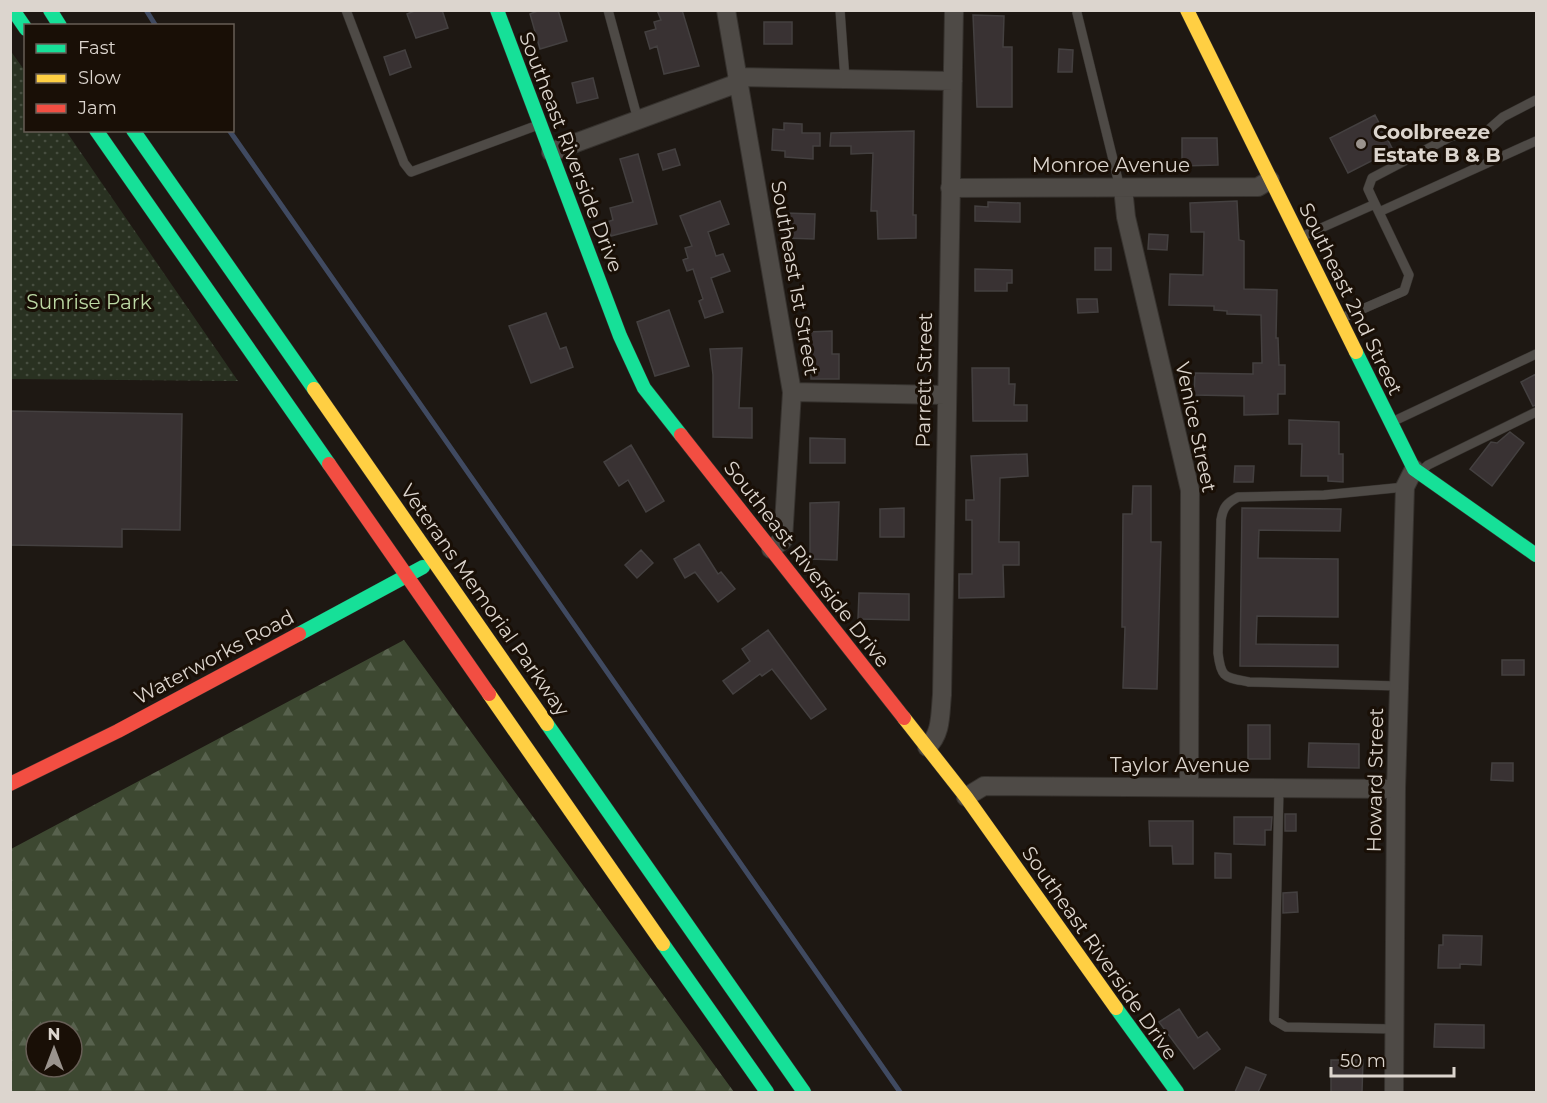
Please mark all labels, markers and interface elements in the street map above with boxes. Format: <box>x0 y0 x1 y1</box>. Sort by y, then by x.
legend <box>24 24 234 132</box>
street label: Southeast Riverside Drive <box>514 28 628 276</box>
text: Fast <box>78 37 116 59</box>
text: Slow <box>78 67 121 89</box>
text: Jam <box>77 97 117 119</box>
place label: Coolbreeze Estate B & B <box>1373 120 1501 167</box>
marker: Coolbreeze Estate B & B <box>1354 137 1368 151</box>
street label: Monroe Avenue <box>1032 153 1190 177</box>
street label: Southeast 1st Street <box>766 179 824 377</box>
street label: Southeast 2nd Street <box>1294 199 1408 399</box>
park label: Sunrise Park <box>26 290 152 314</box>
street label: Parrett Street <box>911 312 937 448</box>
street label: Venice Street <box>1170 360 1222 494</box>
street label: Southeast Riverside Drive <box>719 456 895 672</box>
street label: Veterans Memorial Parkway <box>396 479 574 721</box>
street label: Waterworks Road <box>130 605 298 709</box>
street label: Howard Street <box>1362 708 1388 852</box>
street label: Taylor Avenue <box>1110 753 1250 777</box>
street label: Southeast Riverside Drive <box>1017 841 1183 1065</box>
north arrow <box>24 1019 84 1079</box>
text: N <box>48 1025 60 1044</box>
scale bar <box>1331 1040 1454 1078</box>
text: 50 m <box>1340 1050 1386 1072</box>

